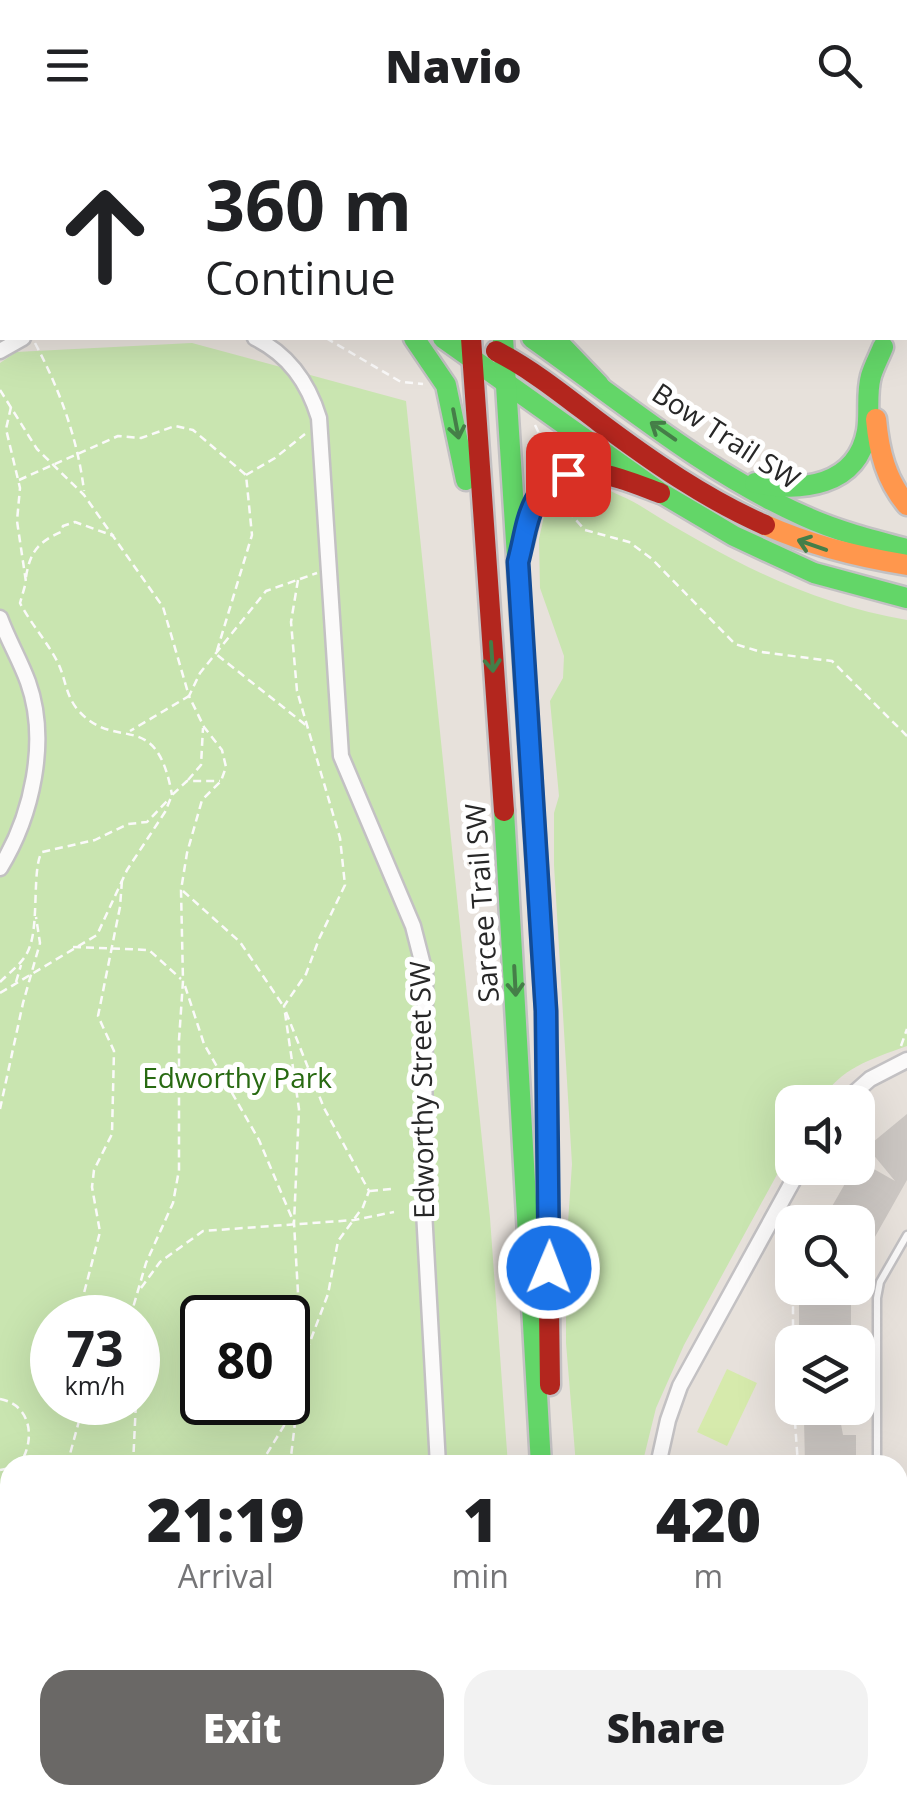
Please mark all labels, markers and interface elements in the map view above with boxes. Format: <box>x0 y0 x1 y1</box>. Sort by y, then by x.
text: Navio <box>385 35 522 96</box>
icon: menu <box>40 38 95 93</box>
icon: search <box>812 38 867 93</box>
text: 360 m <box>205 156 412 252</box>
icon: ahead <box>40 170 170 300</box>
text: Continue <box>205 247 396 308</box>
street label: Bow Trail SW <box>645 373 808 497</box>
one-way arrow <box>447 407 466 439</box>
one-way arrow <box>649 421 677 442</box>
pin <box>526 432 611 517</box>
icon: arrive <box>541 447 596 502</box>
one-way arrow <box>797 535 828 553</box>
one-way arrow <box>483 640 502 672</box>
street label: Sarcee Trail SW <box>455 802 507 1004</box>
street label: Edworthy Street SW <box>400 961 442 1219</box>
one-way arrow <box>506 964 525 996</box>
park label: Edworthy Park <box>142 1058 332 1096</box>
map controls <box>775 1085 875 1425</box>
button: sound <box>775 1085 875 1185</box>
button: search <box>775 1205 875 1305</box>
position arrow <box>497 1216 601 1320</box>
speed limit sign: 80 <box>180 1295 310 1425</box>
text: 73 <box>66 1314 124 1382</box>
button: layers <box>775 1325 875 1425</box>
text: km/h <box>65 1368 125 1402</box>
text: 21:19 <box>147 1478 305 1560</box>
text: 1 <box>463 1478 498 1560</box>
text: 420 <box>656 1478 761 1560</box>
text: Arrival <box>178 1554 274 1597</box>
text: min <box>452 1554 509 1597</box>
text: m <box>694 1554 723 1597</box>
button: Exit <box>40 1670 444 1785</box>
button: Share <box>464 1670 868 1785</box>

